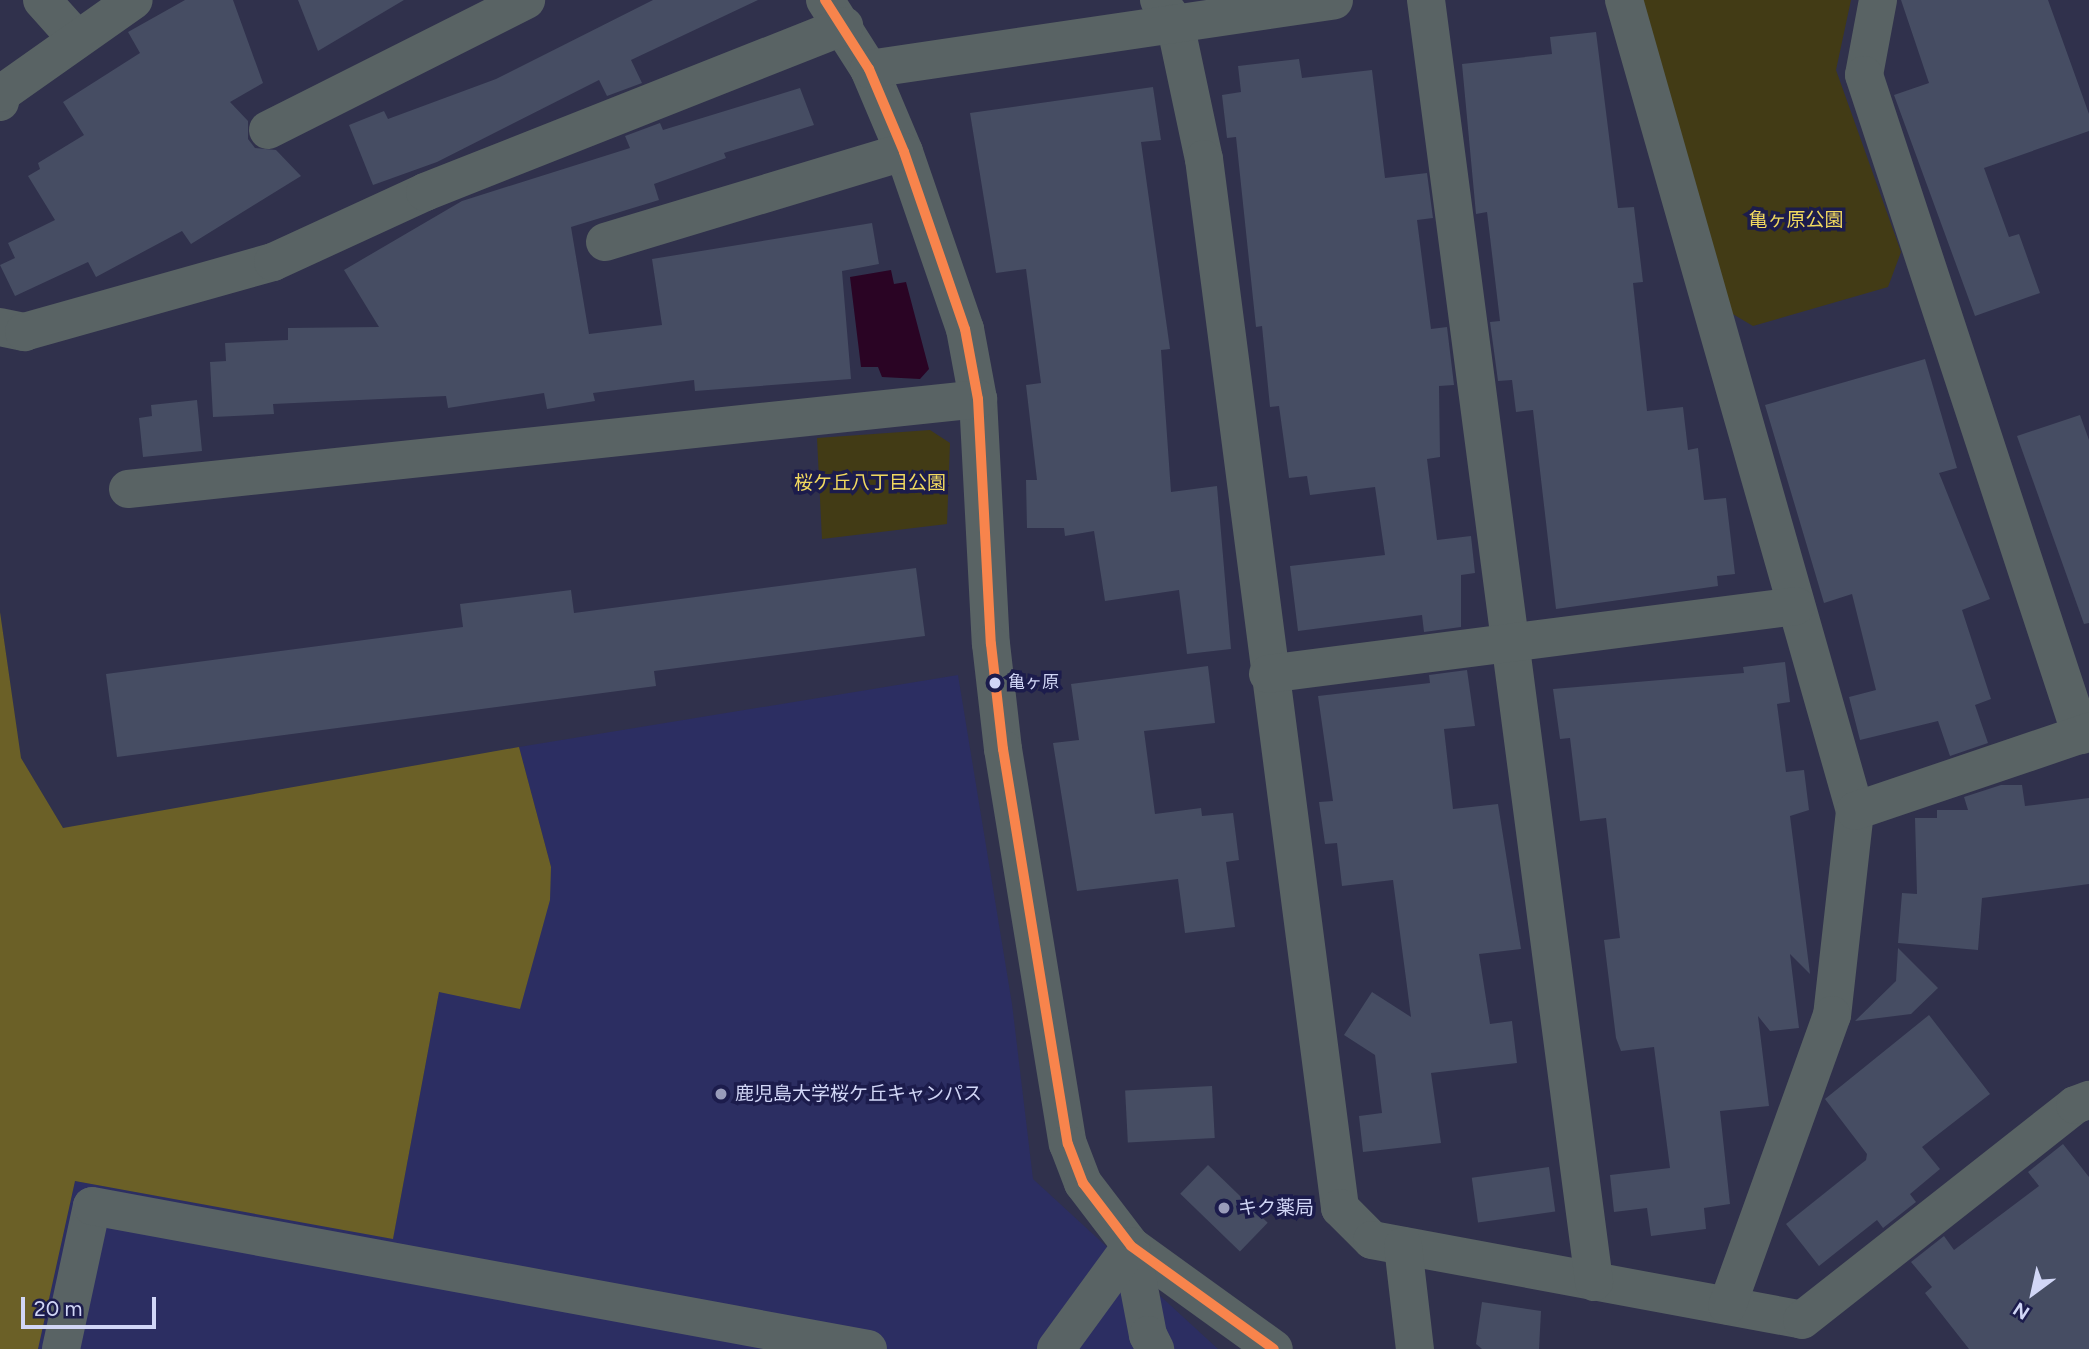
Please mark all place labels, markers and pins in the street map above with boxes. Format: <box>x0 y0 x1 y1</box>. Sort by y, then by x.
place label: 亀ヶ原 <box>1008 673 1059 693</box>
marker: 亀ヶ原 <box>988 676 1002 690</box>
place label: 鹿児島大学桜ケ丘キャンパス <box>735 1083 982 1105</box>
marker: 鹿児島大学桜ケ丘キャンパス <box>713 1086 729 1102</box>
place label: キク薬局 <box>1238 1197 1314 1219</box>
marker: キク薬局 <box>1216 1200 1232 1216</box>

